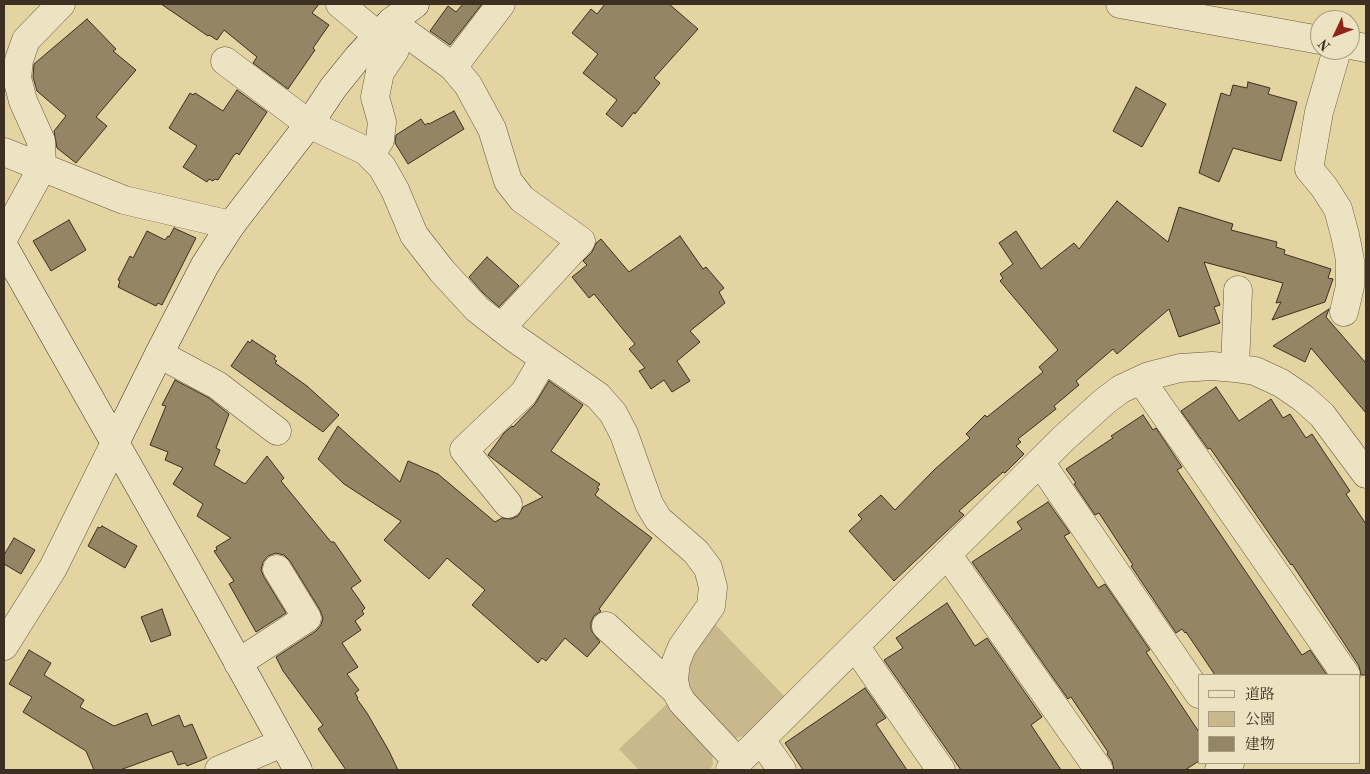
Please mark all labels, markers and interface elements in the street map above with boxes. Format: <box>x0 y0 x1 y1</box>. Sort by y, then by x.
north arrow <box>1310 10 1360 60</box>
text: N <box>1316 36 1334 53</box>
legend <box>1198 674 1360 764</box>
text: 道路 <box>1245 688 1275 703</box>
text: 公園 <box>1245 713 1275 728</box>
text: 建物 <box>1245 738 1275 753</box>

